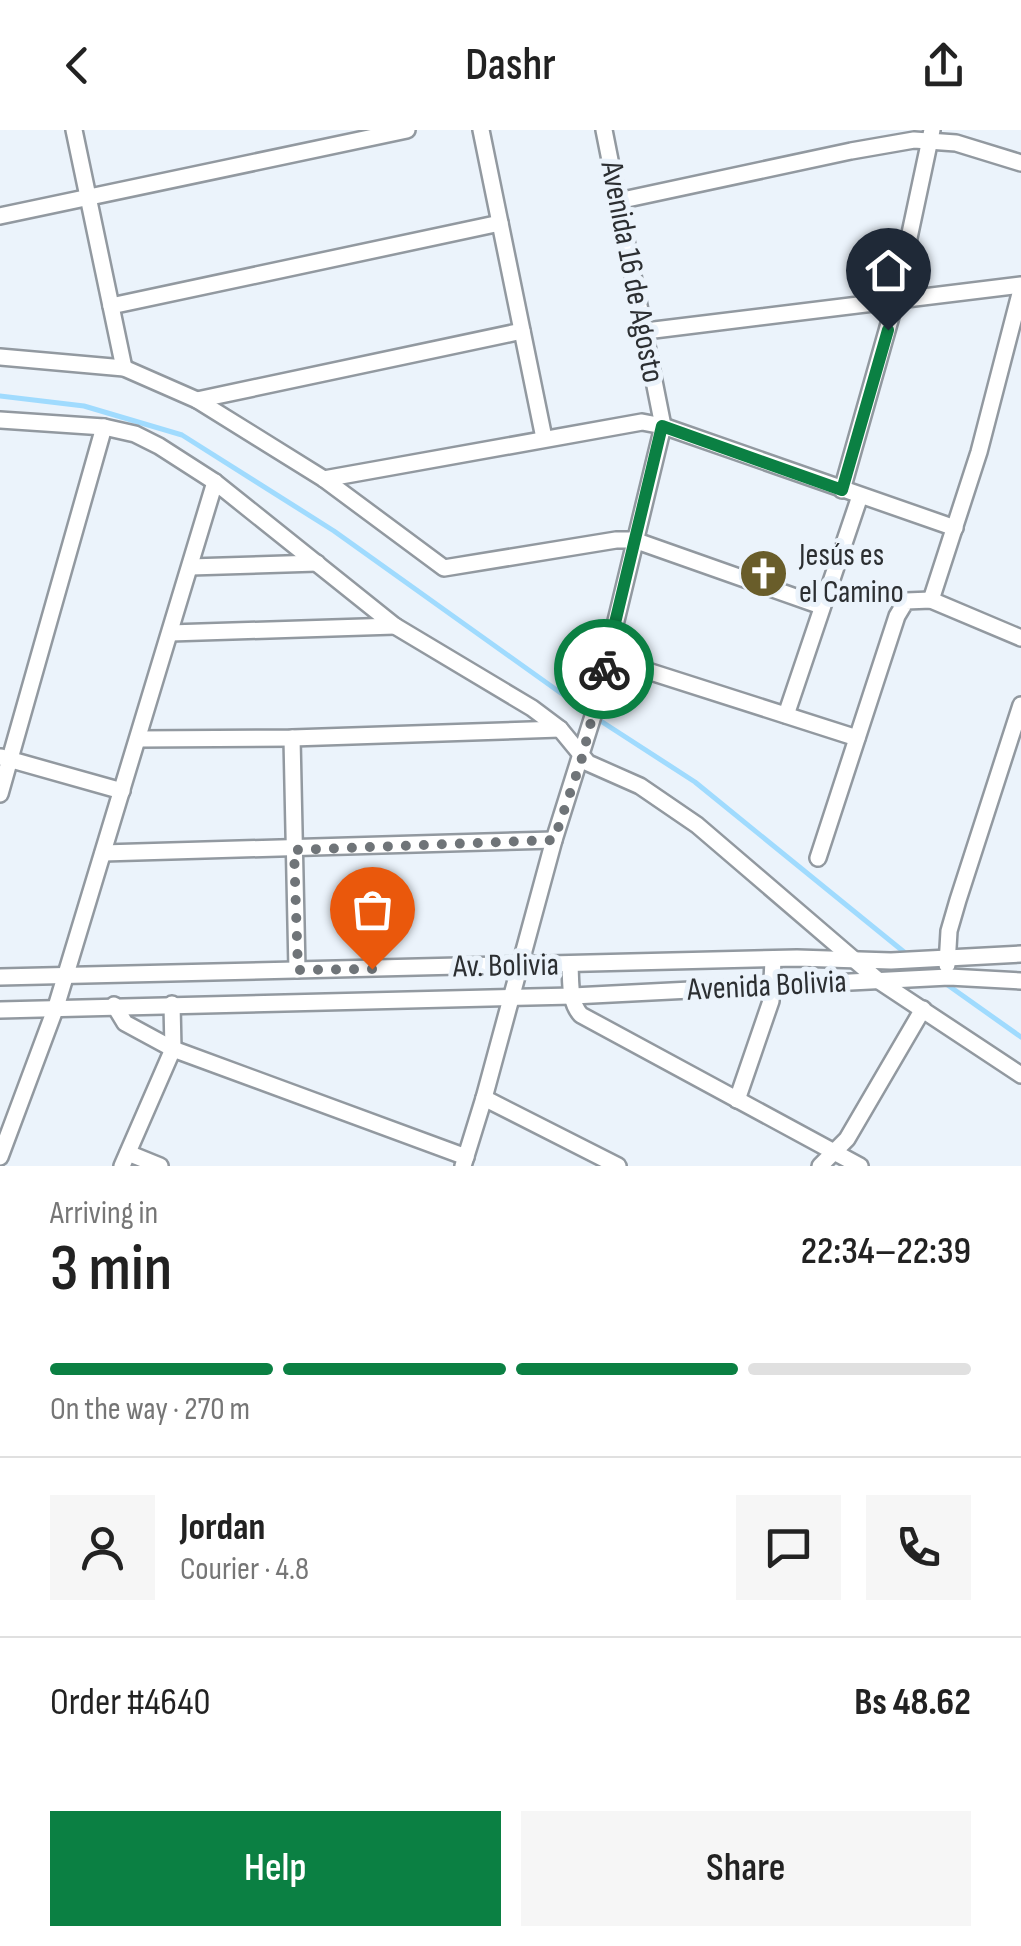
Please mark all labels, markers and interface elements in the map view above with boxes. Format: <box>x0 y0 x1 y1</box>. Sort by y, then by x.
icon: back <box>50 38 105 93</box>
text: Dashr <box>465 38 556 93</box>
icon: share <box>916 38 971 93</box>
street label: Avenida 16 de Agosto <box>591 157 673 386</box>
pin <box>846 228 931 331</box>
icon: home <box>861 243 916 298</box>
place label: Jesús es el Camino <box>798 536 904 612</box>
church icon: Jesús es el Camino <box>738 547 790 599</box>
courier <box>554 619 654 719</box>
icon: bike <box>577 642 632 697</box>
pin <box>330 867 415 970</box>
icon: bag <box>345 882 400 937</box>
street label: Av. Bolivia <box>452 946 559 986</box>
street label: Avenida Bolivia <box>685 962 848 1010</box>
text: Arriving in <box>50 1194 158 1233</box>
text: 22:34–22:39 <box>801 1229 971 1274</box>
text: 3 min <box>50 1231 172 1309</box>
text: On the way · 270 m <box>50 1390 250 1429</box>
button: person <box>50 1495 155 1600</box>
button: chat <box>736 1495 841 1600</box>
button: phone <box>866 1495 971 1600</box>
text: Jordan <box>180 1505 265 1550</box>
text: Courier · 4.8 <box>180 1550 309 1589</box>
text: Order #4640 <box>50 1680 210 1725</box>
text: Bs 48.62 <box>854 1680 971 1725</box>
button: Help <box>50 1811 501 1926</box>
button: Share <box>521 1811 971 1926</box>

